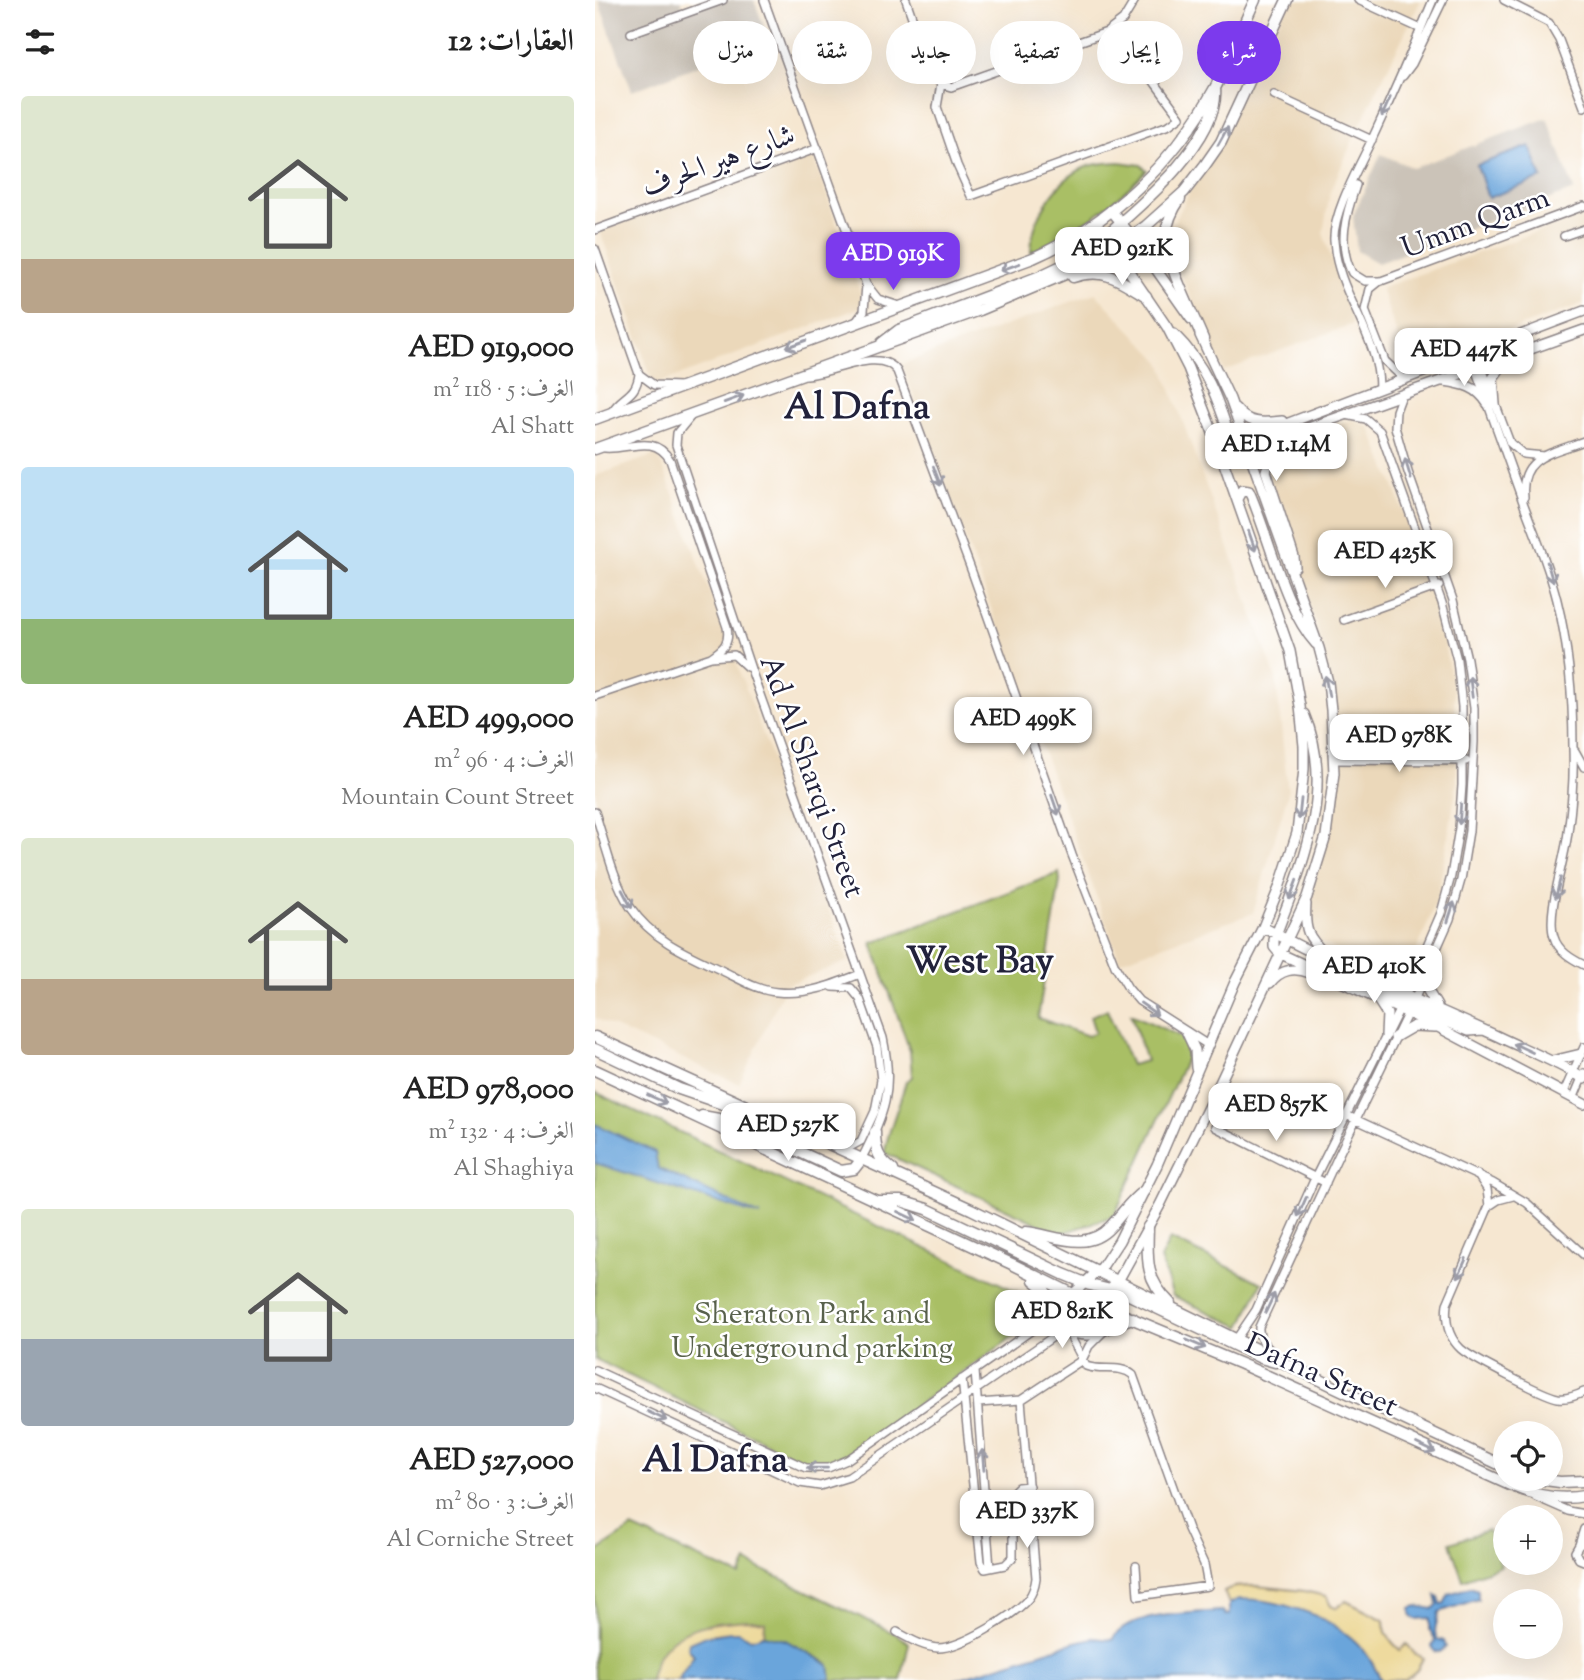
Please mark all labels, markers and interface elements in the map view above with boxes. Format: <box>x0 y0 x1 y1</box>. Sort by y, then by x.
text: العقارات: 12 <box>448 21 574 64</box>
chip: منزل <box>693 21 778 84</box>
chip: شقة <box>792 21 872 84</box>
chip: جديد <box>886 21 976 84</box>
chip: تصفية <box>990 21 1083 84</box>
chip: إيجار <box>1097 21 1183 84</box>
chip: شراء <box>1197 21 1281 84</box>
icon: filters <box>21 23 59 61</box>
one-way arrow <box>1379 96 1392 118</box>
street label: شارع هير الحرف <box>636 115 802 211</box>
one-way arrow <box>1216 127 1230 147</box>
icon: home <box>235 141 361 267</box>
street label: Umm Qarm <box>1396 178 1556 271</box>
pin: AED 921K <box>1050 228 1194 287</box>
pin: AED 919K <box>821 232 965 292</box>
text: AED 921K <box>1071 233 1173 266</box>
text: AED 919K <box>842 238 944 271</box>
one-way arrow <box>999 261 1021 274</box>
text: AED 919,000 <box>408 327 574 370</box>
pin: AED 447K <box>1392 328 1536 388</box>
text: AED 447K <box>1410 334 1518 367</box>
one-way arrow <box>785 339 807 351</box>
text: الغرف: 5 · 118 m² <box>433 374 574 407</box>
district label: Al Dafna <box>784 382 930 436</box>
one-way arrow <box>722 391 744 404</box>
text: Al Shatt <box>491 411 574 444</box>
pin: AED 1.14M <box>1196 424 1356 483</box>
text: AED 1.14M <box>1221 429 1331 462</box>
one-way arrow <box>1400 459 1413 481</box>
one-way arrow <box>932 464 944 486</box>
icon: home <box>235 512 361 638</box>
one-way arrow <box>1247 529 1259 551</box>
pin: AED 425K <box>1313 530 1457 590</box>
text: AED 425K <box>1334 536 1436 569</box>
one-way arrow <box>1544 561 1557 583</box>
street label: Ad Al Sharqi Street <box>747 650 874 904</box>
one-way arrow <box>1320 675 1333 698</box>
one-way arrow <box>1464 676 1477 699</box>
text: AED 499,000 <box>403 698 574 741</box>
pin: AED 499K <box>951 698 1095 757</box>
text: AED 499K <box>970 703 1076 736</box>
pin: AED 978K <box>1327 714 1471 774</box>
text: AED 978K <box>1346 720 1452 753</box>
text: الغرف: 4 · 96 m² <box>434 745 574 778</box>
text: Mountain Count Street <box>341 782 574 815</box>
one-way arrow <box>1050 794 1062 816</box>
one-way arrow <box>1293 798 1306 820</box>
one-way arrow <box>1453 802 1466 825</box>
one-way arrow <box>1551 876 1564 899</box>
one-way arrow <box>1285 879 1298 901</box>
icon: home <box>235 883 361 1009</box>
one-way arrow <box>621 888 635 909</box>
one-way arrow <box>1446 902 1459 924</box>
district label: West Bay <box>906 936 1055 990</box>
pin: AED 410K <box>1302 946 1446 1005</box>
text: AED 410K <box>1322 951 1426 984</box>
one-way arrow <box>1139 1002 1158 1016</box>
one-way arrow <box>1513 1041 1534 1055</box>
text: AED 978,000 <box>403 1069 574 1112</box>
pin: AED 857K <box>1204 1084 1348 1143</box>
text: AED 857K <box>1224 1089 1328 1122</box>
one-way arrow <box>646 1093 667 1106</box>
pin: AED 527K <box>716 1104 860 1163</box>
text: AED 527K <box>737 1109 839 1142</box>
text: الغرف: 4 · 132 m² <box>428 1116 574 1149</box>
text: Al Shaghiya <box>453 1153 574 1186</box>
one-way arrow <box>1295 1196 1308 1217</box>
one-way arrow <box>896 1210 918 1223</box>
icon: home <box>235 1254 361 1380</box>
one-way arrow <box>1454 1257 1467 1278</box>
pin: AED 821K <box>990 1290 1134 1350</box>
one-way arrow <box>1264 1293 1277 1315</box>
park label: Sheraton Park and Underground parking <box>671 1294 953 1371</box>
text: AED 821K <box>1011 1296 1113 1329</box>
street label: Dafna Street <box>1238 1323 1404 1429</box>
one-way arrow <box>1185 1339 1206 1352</box>
one-way arrow <box>646 1410 667 1424</box>
map controls <box>1493 1421 1563 1659</box>
button: locate <box>1493 1421 1563 1491</box>
district label: Al Dafna <box>642 1435 788 1489</box>
text: AED 527,000 <box>409 1440 574 1483</box>
one-way arrow <box>1415 1442 1436 1455</box>
one-way arrow <box>976 1449 989 1471</box>
one-way arrow <box>806 1461 829 1475</box>
text: الغرف: 3 · 80 m² <box>435 1487 574 1520</box>
pin: AED 337K <box>955 1490 1099 1550</box>
text: AED 337K <box>976 1496 1078 1529</box>
button: + <box>1493 1505 1563 1575</box>
text: Al Corniche Street <box>386 1524 574 1557</box>
button: − <box>1493 1589 1563 1659</box>

